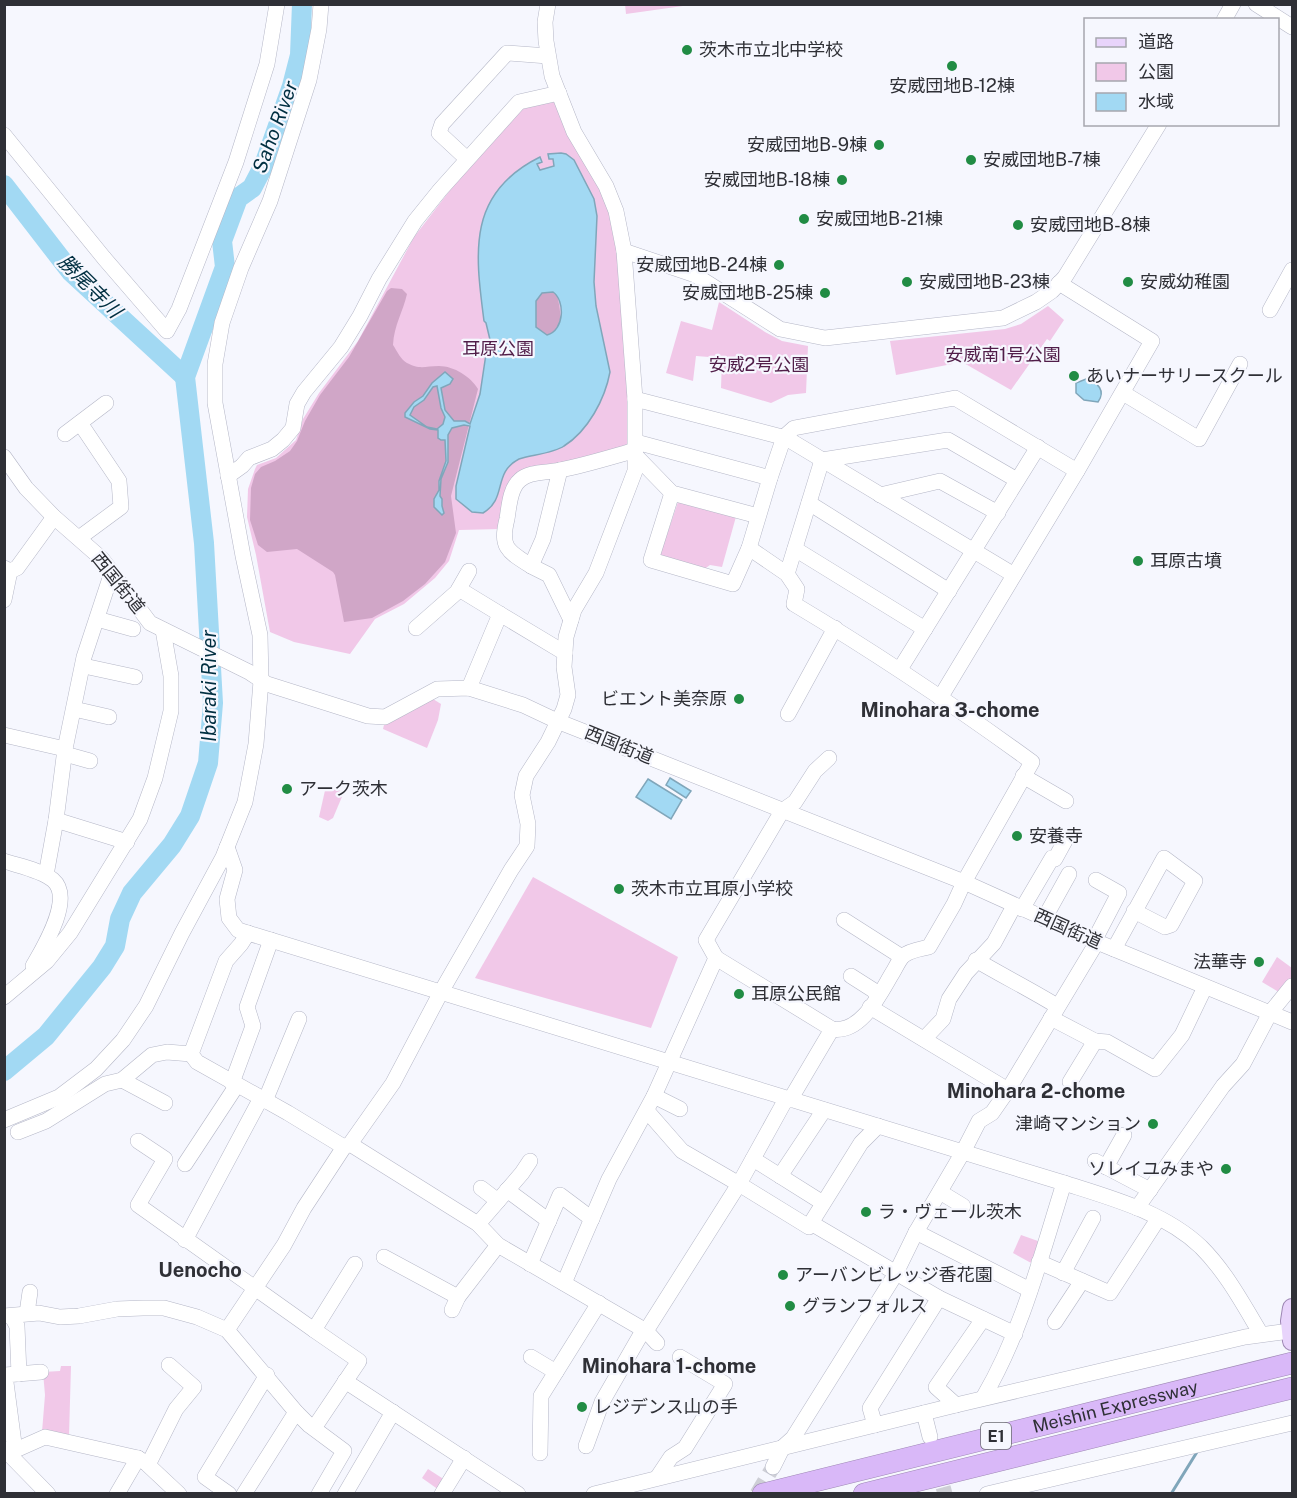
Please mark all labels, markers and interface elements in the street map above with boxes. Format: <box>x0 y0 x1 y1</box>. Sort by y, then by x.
legend <box>1084 18 1279 126</box>
text: 道路 <box>1138 31 1174 52</box>
place label: 茨木市立北中学校 <box>699 39 843 60</box>
marker: 茨木市立北中学校 <box>680 43 694 57</box>
marker: 安威団地B-12棟 <box>945 59 959 73</box>
text: 公園 <box>1138 61 1174 82</box>
place label: 安威団地B-12棟 <box>889 75 1015 96</box>
water label: Saho River <box>247 77 303 176</box>
text: 水域 <box>1138 91 1174 112</box>
place label: 安威団地B-9棟 <box>747 134 867 155</box>
marker: 安威団地B-9棟 <box>872 138 886 152</box>
place label: 安威団地B-7棟 <box>983 149 1100 170</box>
marker: 安威団地B-7棟 <box>964 153 978 167</box>
place label: 安威団地B-18棟 <box>704 169 830 190</box>
marker: 安威団地B-18棟 <box>835 173 849 187</box>
place label: 安威団地B-21棟 <box>816 208 943 229</box>
marker: 安威団地B-21棟 <box>797 212 811 226</box>
place label: 安威団地B-8棟 <box>1030 214 1150 235</box>
marker: 安威団地B-8棟 <box>1011 218 1025 232</box>
water label: 勝尾寺川 <box>53 249 128 324</box>
place label: 安威団地B-24棟 <box>636 254 767 275</box>
marker: 安威団地B-24棟 <box>772 258 786 272</box>
place label: 安威団地B-23棟 <box>919 271 1050 292</box>
place label: 安威幼稚園 <box>1140 271 1230 292</box>
marker: 安威団地B-23棟 <box>900 275 914 289</box>
marker: 安威幼稚園 <box>1121 275 1135 289</box>
place label: 安威団地B-25棟 <box>682 282 813 303</box>
marker: 安威団地B-25棟 <box>818 286 832 300</box>
park label: 耳原公園 <box>462 338 534 359</box>
park label: 安威南1号公園 <box>945 344 1061 365</box>
park label: 安威2号公園 <box>709 354 809 375</box>
place label: あいナーサリースクール <box>1086 365 1283 386</box>
marker: あいナーサリースクール <box>1067 369 1081 383</box>
street label: 西国街道 <box>88 548 149 617</box>
place label: 耳原古墳 <box>1150 550 1222 571</box>
marker: 耳原古墳 <box>1131 554 1145 568</box>
water label: Ibaraki River <box>197 630 221 742</box>
place label: ビエント美奈原 <box>601 688 727 709</box>
marker: ビエント美奈原 <box>732 692 746 706</box>
district label: Minohara 3-chome <box>860 698 1040 722</box>
street label: 西国街道 <box>582 721 656 768</box>
place label: アーク茨木 <box>299 778 388 799</box>
marker: アーク茨木 <box>280 782 294 796</box>
place label: 安養寺 <box>1029 825 1083 846</box>
marker: 安養寺 <box>1010 829 1024 843</box>
place label: 茨木市立耳原小学校 <box>631 878 793 899</box>
marker: 茨木市立耳原小学校 <box>612 882 626 896</box>
street label: 西国街道 <box>1031 904 1105 953</box>
place label: 法華寺 <box>1193 951 1247 972</box>
marker: 法華寺 <box>1252 955 1266 969</box>
place label: 耳原公民館 <box>751 983 841 1004</box>
marker: 耳原公民館 <box>732 987 746 1001</box>
district label: Minohara 2-chome <box>947 1079 1125 1103</box>
place label: 津崎マンション <box>1015 1113 1141 1134</box>
marker: 津崎マンション <box>1146 1117 1160 1131</box>
place label: ソレイユみまや <box>1088 1158 1214 1179</box>
marker: ソレイユみまや <box>1219 1162 1233 1176</box>
place label: ラ・ヴェール茨木 <box>878 1201 1022 1222</box>
marker: ラ・ヴェール茨木 <box>859 1205 873 1219</box>
district label: Uenocho <box>158 1258 242 1282</box>
place label: アーバンビレッジ香花園 <box>795 1264 993 1285</box>
marker: アーバンビレッジ香花園 <box>776 1268 790 1282</box>
place label: グランフォルス <box>802 1295 927 1316</box>
marker: グランフォルス <box>783 1299 797 1313</box>
district label: Minohara 1-chome <box>582 1354 756 1378</box>
street label: Meishin Expressway <box>1030 1376 1200 1437</box>
place label: レジデンス山の手 <box>594 1396 738 1417</box>
marker: レジデンス山の手 <box>575 1400 589 1414</box>
road number: E1 <box>981 1423 1011 1449</box>

